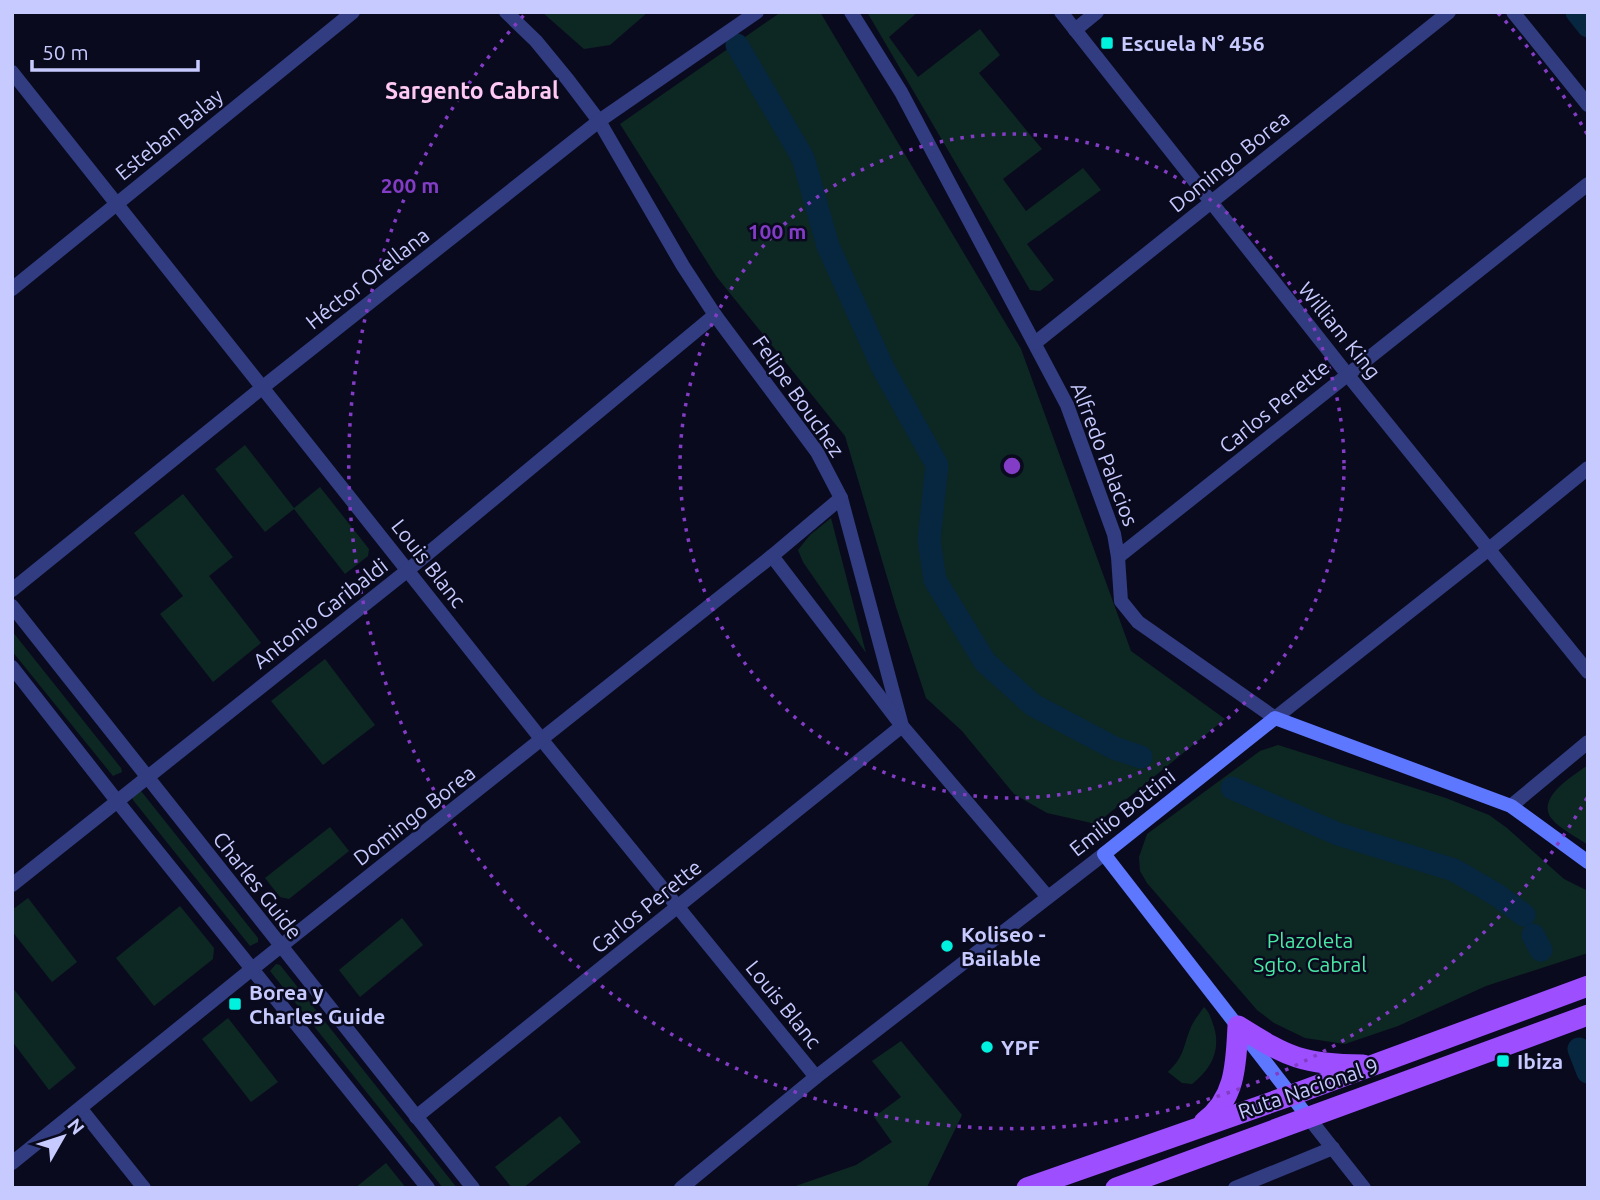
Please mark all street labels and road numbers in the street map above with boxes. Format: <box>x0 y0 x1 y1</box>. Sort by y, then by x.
street label: Esteban Balay <box>110 83 228 185</box>
street label: Domingo Borea <box>1164 105 1294 217</box>
street label: Héctor Orellana <box>301 222 433 334</box>
street label: William King <box>1294 277 1386 383</box>
street label: Felipe Bouchez <box>748 331 850 461</box>
street label: Carlos Perette <box>1214 354 1334 458</box>
street label: Alfredo Palacios <box>1067 379 1143 529</box>
street label: Louis Blanc <box>387 514 471 612</box>
street label: Antonio Garibaldi <box>248 553 392 673</box>
street label: Domingo Borea <box>349 760 479 870</box>
street label: Emilio Bottini <box>1065 763 1179 861</box>
street label: Charles Guide <box>209 827 307 943</box>
street label: Carlos Perette <box>586 854 706 958</box>
street label: Louis Blanc <box>742 955 827 1053</box>
street label: Ruta Nacional 9 <box>1235 1053 1381 1123</box>

